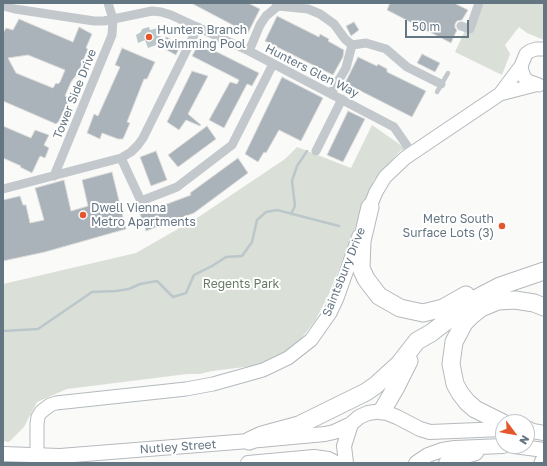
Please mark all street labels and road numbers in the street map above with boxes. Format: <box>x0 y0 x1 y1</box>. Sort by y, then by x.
street label: Hunters Glen Way <box>263 41 361 101</box>
street label: Tower Side Drive <box>50 47 100 141</box>
street label: Saintsbury Drive <box>319 225 369 319</box>
street label: Nutley Street <box>139 437 217 457</box>

